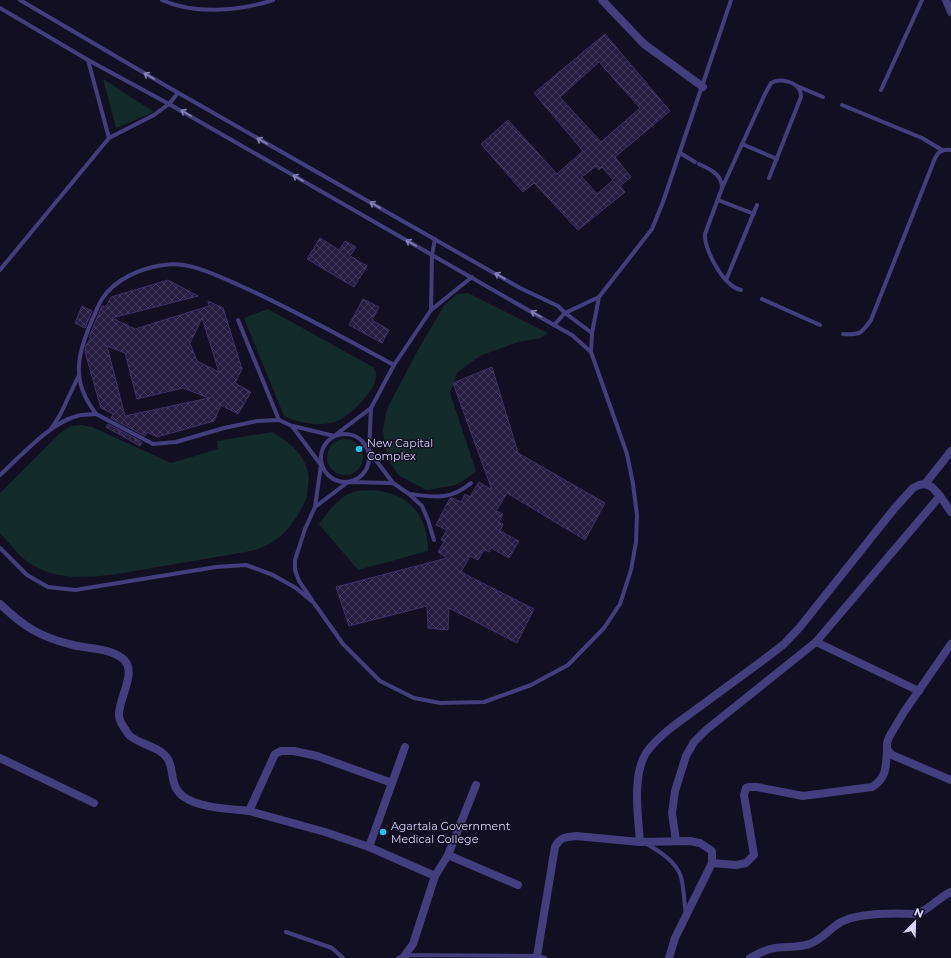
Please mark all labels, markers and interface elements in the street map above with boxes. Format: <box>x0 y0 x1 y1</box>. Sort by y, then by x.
one-way arrow <box>143 71 155 79</box>
one-way arrow <box>180 109 192 117</box>
one-way arrow <box>256 136 268 144</box>
one-way arrow <box>293 174 305 182</box>
one-way arrow <box>369 200 381 208</box>
one-way arrow <box>405 238 417 246</box>
one-way arrow <box>494 272 506 280</box>
one-way arrow <box>530 310 542 318</box>
place label: New Capital Complex <box>367 436 433 463</box>
marker: New Capital Complex <box>354 444 364 454</box>
place label: Agartala Government Medical College <box>391 819 511 846</box>
marker: Agartala Government Medical College <box>378 827 388 837</box>
north arrow <box>895 902 935 942</box>
text: N <box>912 905 926 921</box>

